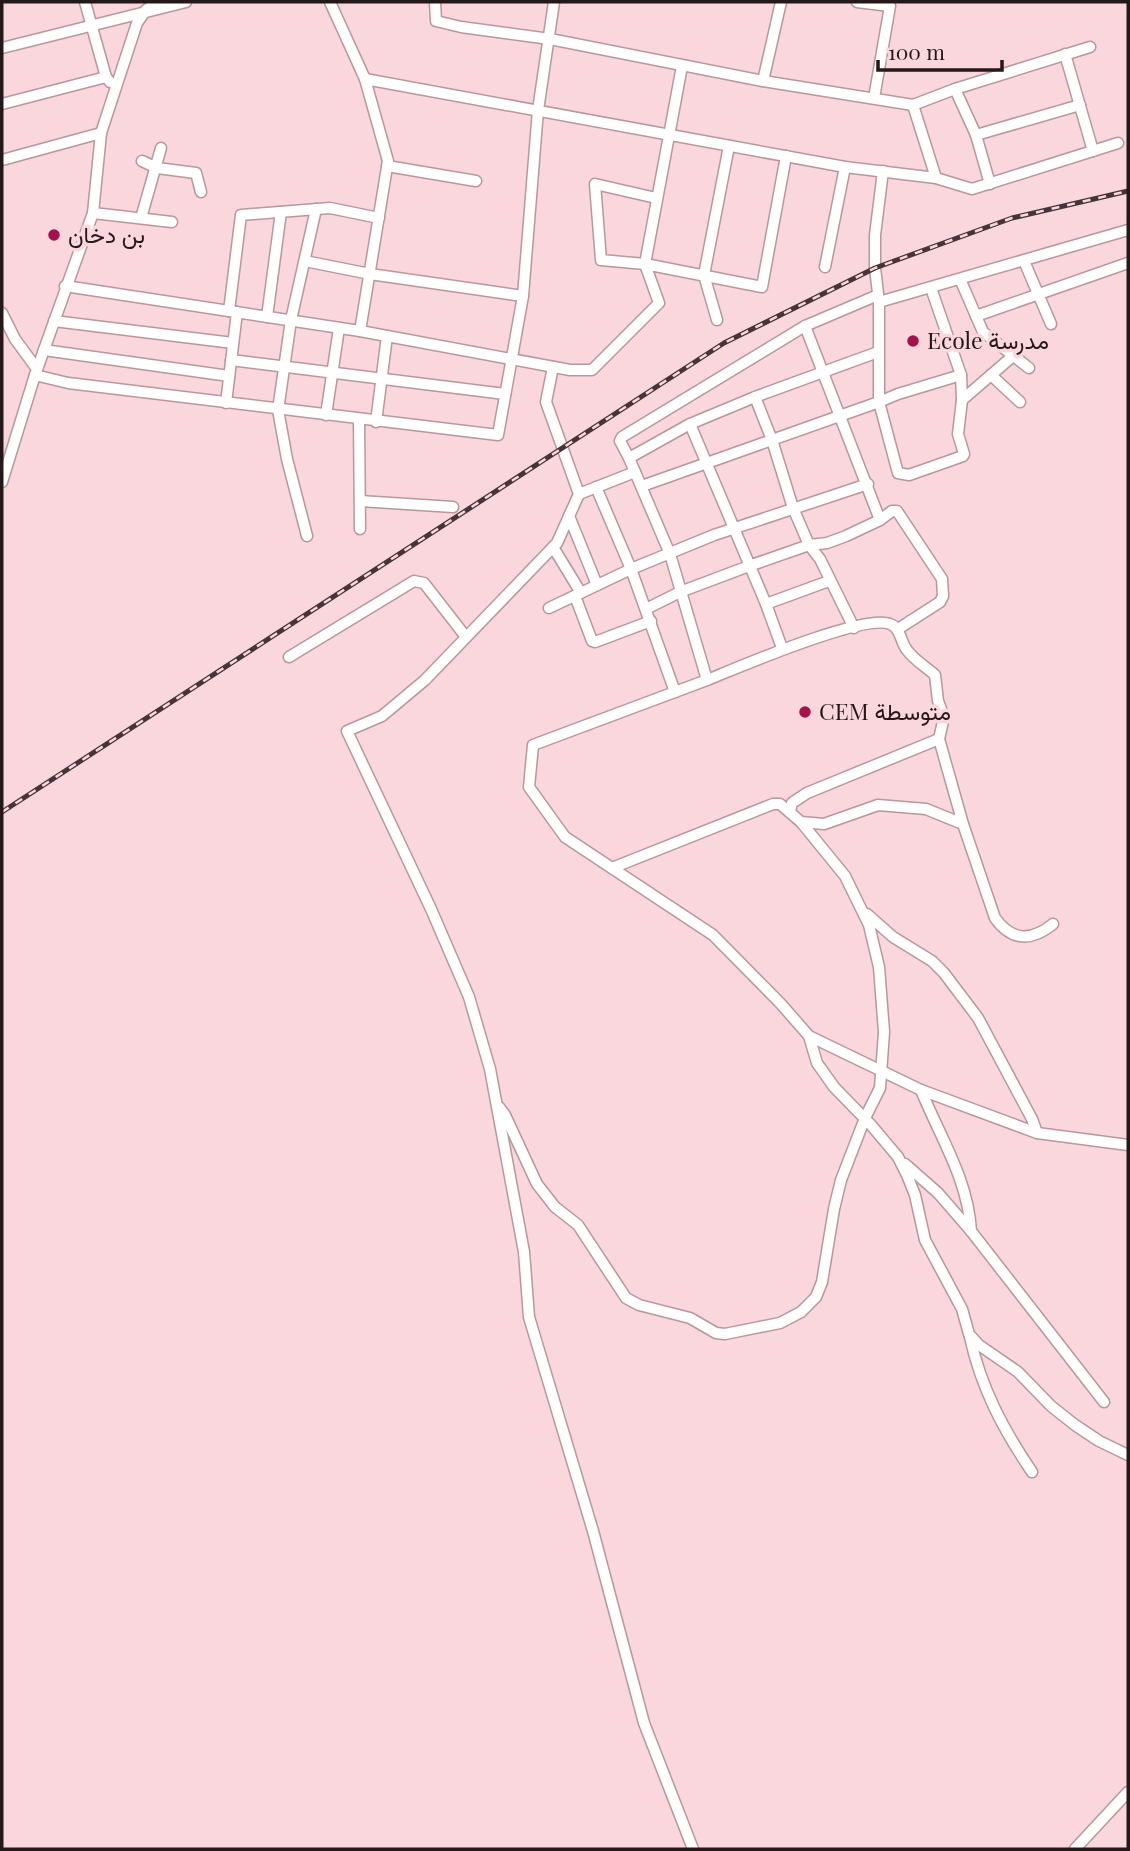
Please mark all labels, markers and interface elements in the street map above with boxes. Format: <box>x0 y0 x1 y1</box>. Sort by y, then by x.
scale bar <box>878 28 1002 72</box>
text: 100 m <box>888 37 945 65</box>
place label: بن دخان <box>68 218 145 249</box>
marker: بن دخان <box>46 227 62 243</box>
place label: Ecole مدرسة <box>927 324 1049 356</box>
marker: Ecole مدرسة <box>905 333 921 349</box>
place label: CEM متوسطة <box>819 695 951 727</box>
marker: CEM متوسطة <box>797 704 813 720</box>

